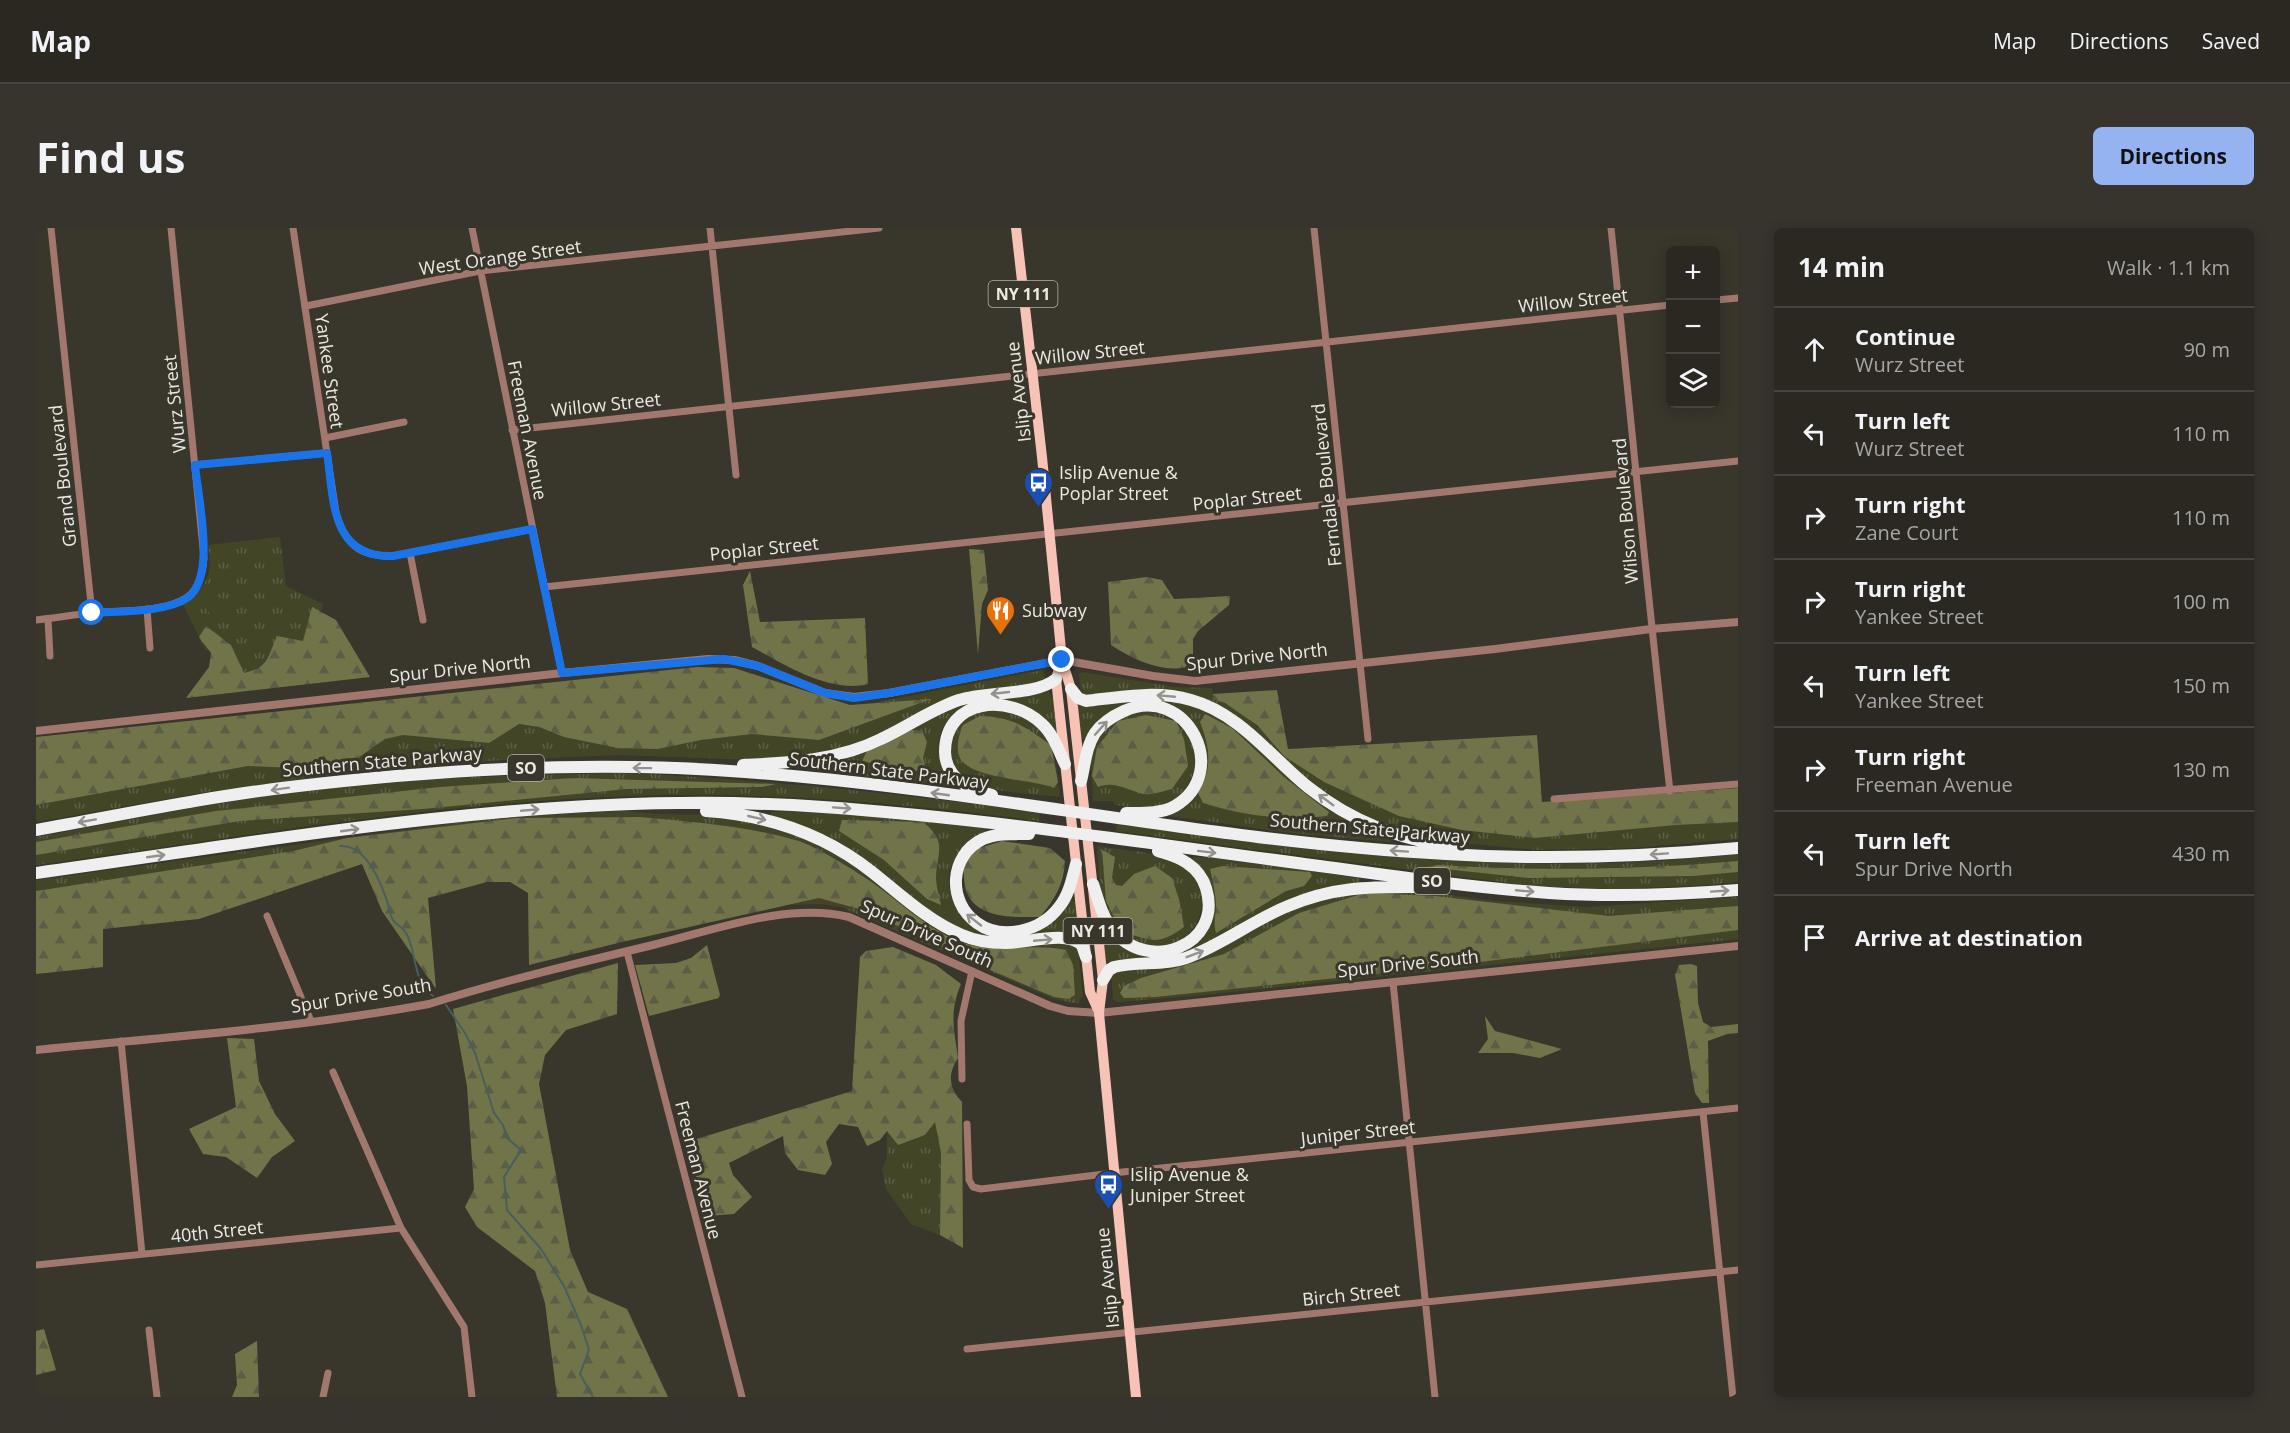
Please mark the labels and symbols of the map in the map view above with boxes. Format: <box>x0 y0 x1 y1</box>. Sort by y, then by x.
street label: West Orange Street <box>417 234 583 280</box>
road number: NY 111 <box>988 281 1058 307</box>
street label: Willow Street <box>1517 282 1629 318</box>
street label: Yankee Street <box>310 312 350 430</box>
street label: Willow Street <box>1034 334 1146 370</box>
street label: Islip Avenue <box>1000 340 1036 444</box>
street label: Wurz Street <box>157 354 191 454</box>
street label: Freeman Avenue <box>503 358 553 502</box>
street label: Willow Street <box>550 386 662 422</box>
street label: Ferndale Boulevard <box>1306 402 1346 568</box>
street label: Grand Boulevard <box>43 404 81 548</box>
street label: Wilson Boulevard <box>1607 437 1643 585</box>
place label: Islip Avenue & Poplar Street <box>1059 460 1179 505</box>
bus stop icon: Islip Avenue & Poplar Street <box>1022 466 1054 508</box>
street label: Poplar Street <box>1191 480 1303 516</box>
street label: Poplar Street <box>708 530 820 566</box>
restaurant icon: Subway <box>985 594 1017 636</box>
place label: Subway <box>1022 598 1088 622</box>
route start <box>78 599 104 625</box>
street label: Spur Drive North <box>1185 637 1329 675</box>
route end <box>1048 646 1074 672</box>
street label: Spur Drive North <box>388 649 532 687</box>
one-way arrow <box>991 688 1011 699</box>
one-way arrow <box>1156 690 1176 701</box>
one-way arrow <box>1094 720 1108 735</box>
street label: Southern State Parkway <box>281 740 484 782</box>
street label: Southern State Parkway <box>788 746 991 794</box>
road number: SO <box>508 755 544 781</box>
one-way arrow <box>632 762 652 773</box>
one-way arrow <box>270 783 290 794</box>
one-way arrow <box>931 788 951 799</box>
one-way arrow <box>1318 794 1334 806</box>
one-way arrow <box>831 803 851 814</box>
one-way arrow <box>519 804 539 815</box>
street label: Southern State Parkway <box>1269 807 1472 849</box>
one-way arrow <box>747 813 766 824</box>
one-way arrow <box>78 816 98 827</box>
one-way arrow <box>339 824 359 835</box>
one-way arrow <box>1389 845 1409 856</box>
one-way arrow <box>1196 846 1216 857</box>
one-way arrow <box>1649 849 1669 860</box>
one-way arrow <box>146 851 166 862</box>
road number: SO <box>1414 868 1450 894</box>
one-way arrow <box>1709 885 1729 896</box>
one-way arrow <box>1515 886 1535 897</box>
street label: Spur Drive South <box>857 893 997 973</box>
one-way arrow <box>967 913 983 926</box>
road number: NY 111 <box>1064 918 1132 944</box>
one-way arrow <box>1033 934 1053 945</box>
street label: Spur Drive South <box>1336 944 1480 982</box>
one-way arrow <box>1186 948 1204 959</box>
street label: Spur Drive South <box>289 972 433 1018</box>
street label: Freeman Avenue <box>670 1098 728 1242</box>
street label: Juniper Street <box>1298 1114 1416 1150</box>
place label: Islip Avenue & Juniper Street <box>1128 1162 1250 1207</box>
bus stop icon: Islip Avenue & Juniper Street <box>1093 1168 1125 1210</box>
street label: 40th Street <box>170 1214 264 1248</box>
street label: Islip Avenue <box>1090 1226 1124 1330</box>
street label: Birch Street <box>1301 1277 1401 1311</box>

